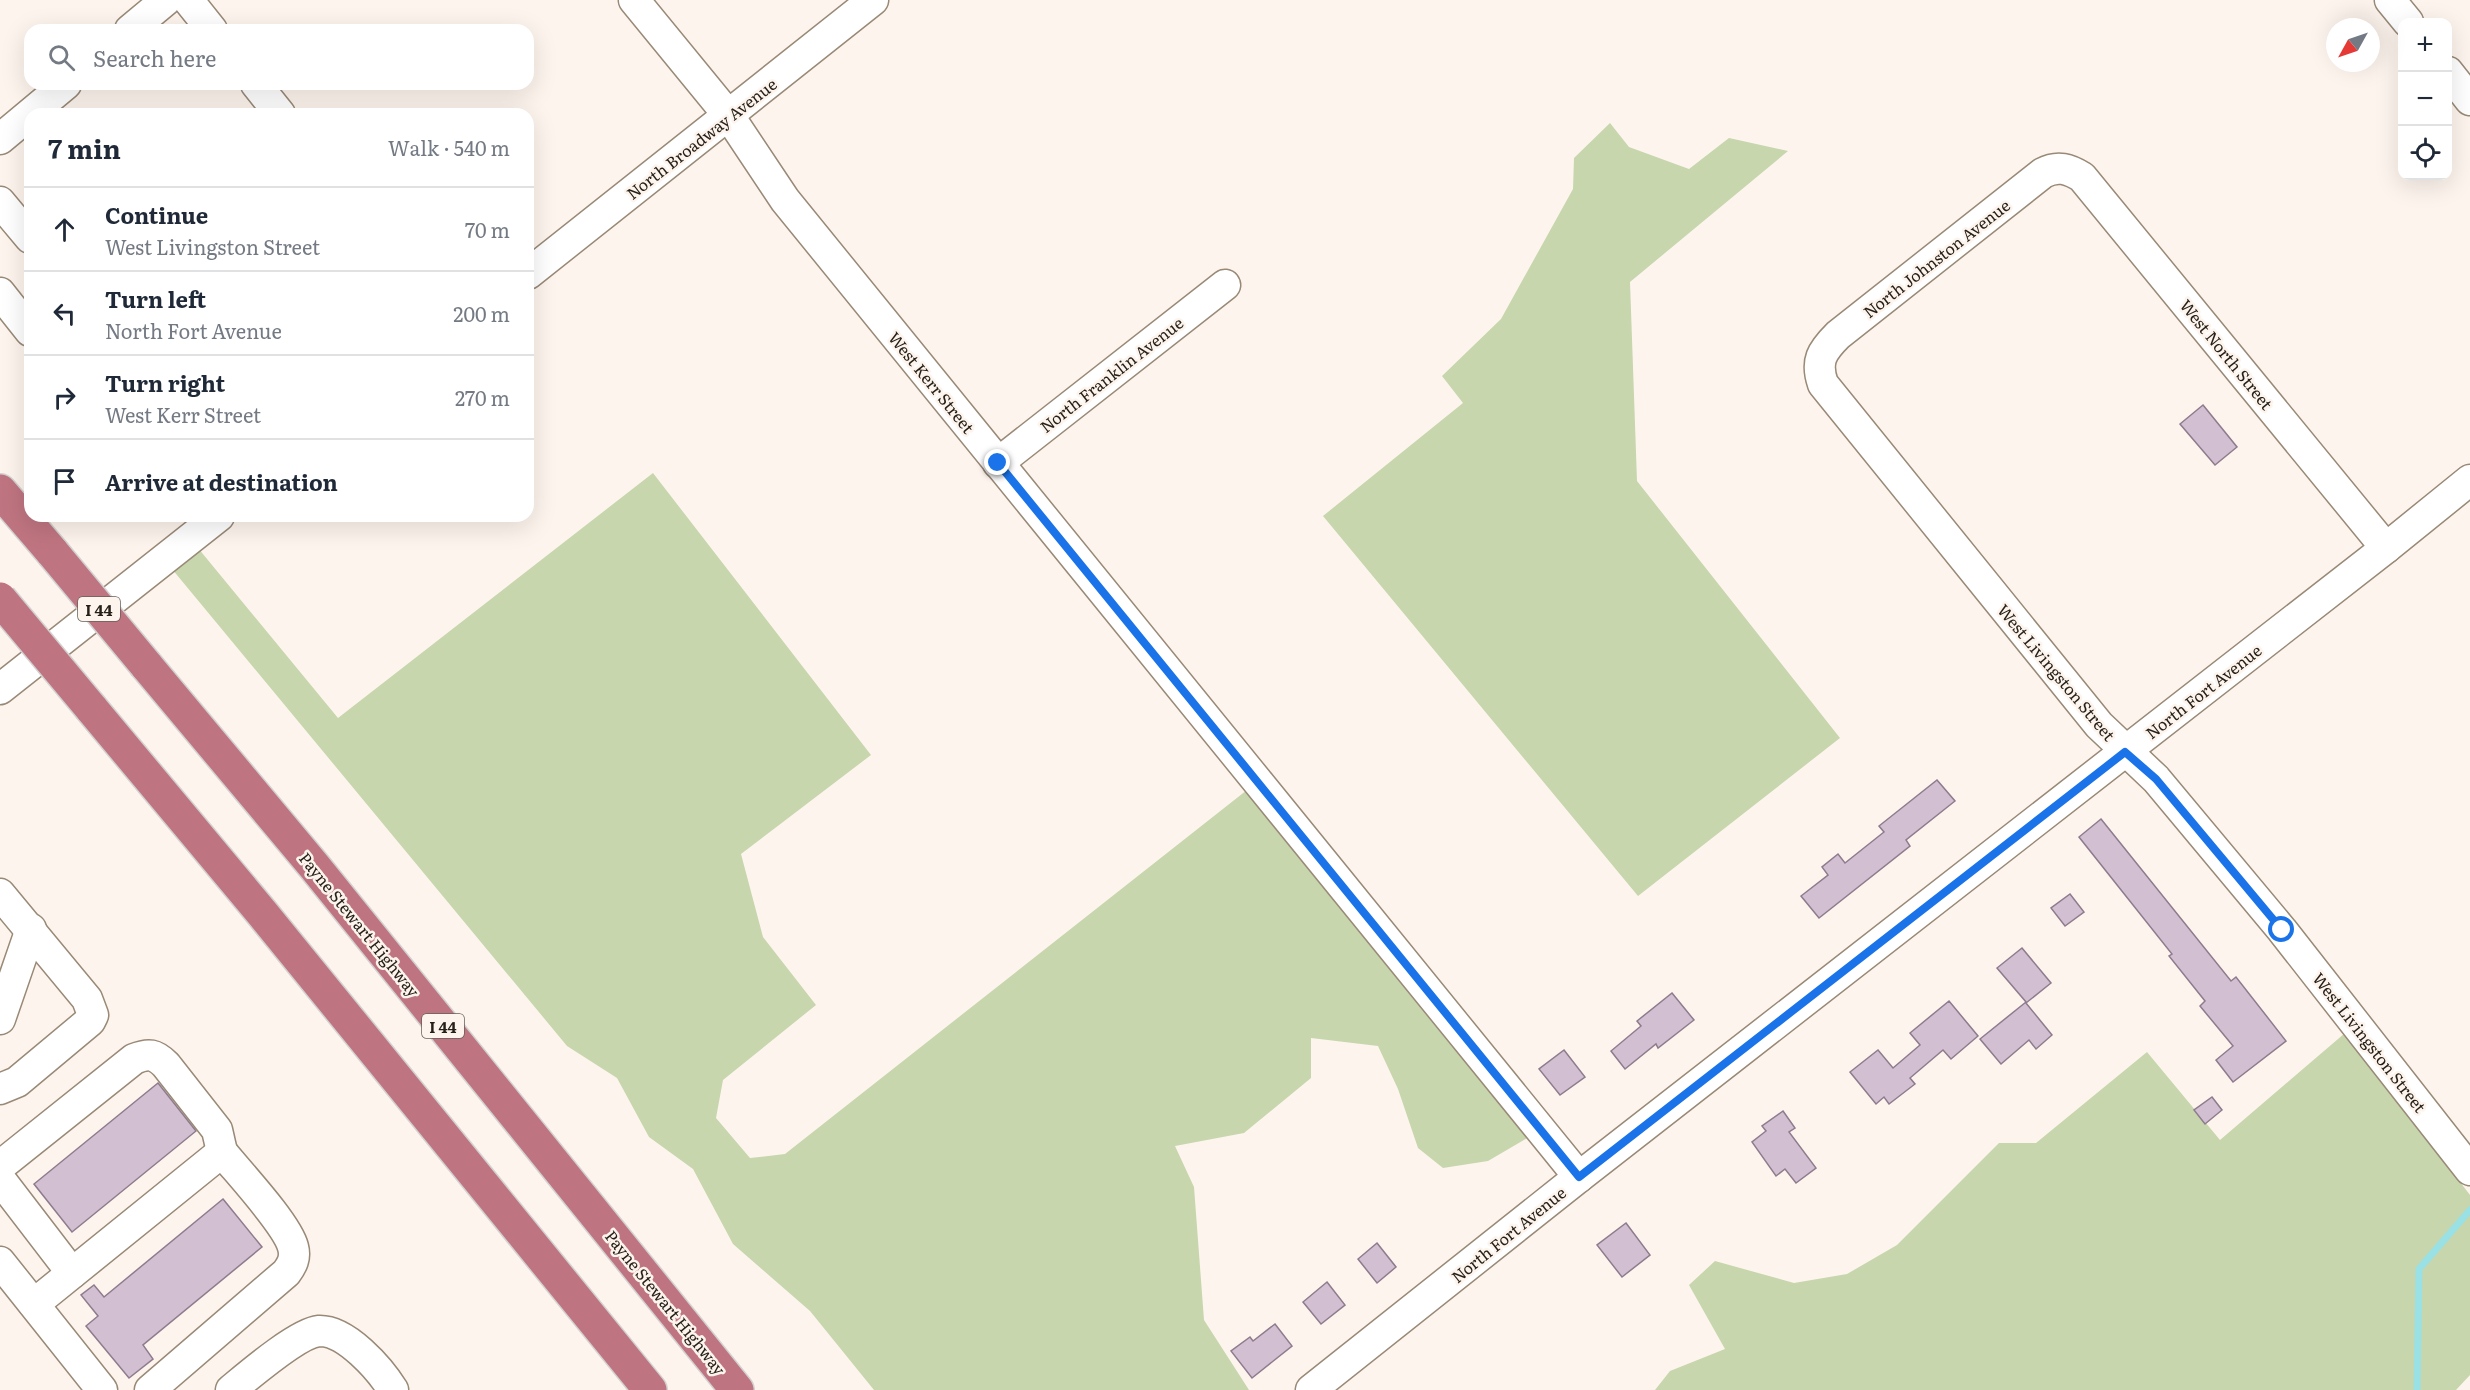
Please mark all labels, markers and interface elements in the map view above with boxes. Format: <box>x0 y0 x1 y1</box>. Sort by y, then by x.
north arrow <box>2326 18 2380 72</box>
map controls <box>2398 18 2452 180</box>
button: + <box>2398 18 2452 72</box>
search box <box>24 24 534 90</box>
icon: search <box>45 41 78 74</box>
text: Search here <box>93 41 216 74</box>
street label: North Broadway Avenue <box>621 72 781 204</box>
button: − <box>2398 72 2452 126</box>
button: locate <box>2398 126 2452 180</box>
text: 7 min <box>48 128 121 167</box>
text: Walk · 540 m <box>388 132 510 162</box>
street label: North Johnston Avenue <box>1857 193 2015 323</box>
text: Continue <box>105 198 208 231</box>
icon: ahead <box>48 213 81 246</box>
text: 70 m <box>465 214 510 244</box>
text: West Livingston Street <box>105 231 320 261</box>
text: Turn left <box>105 282 206 315</box>
street label: West North Street <box>2175 294 2280 415</box>
icon: left <box>48 297 81 330</box>
text: 200 m <box>453 298 510 328</box>
street label: North Franklin Avenue <box>1034 310 1188 438</box>
text: North Fort Avenue <box>105 315 282 345</box>
street label: West Kerr Street <box>883 326 981 438</box>
text: Turn right <box>105 366 225 399</box>
icon: right <box>48 381 81 414</box>
text: 270 m <box>455 382 510 412</box>
text: West Kerr Street <box>105 399 261 429</box>
route end <box>984 449 1010 475</box>
icon: arrive <box>48 465 81 498</box>
text: Arrive at destination <box>105 465 338 498</box>
road number: I 44 <box>78 597 120 621</box>
street label: West Livingston Street <box>1992 598 2122 746</box>
street label: North Fort Avenue <box>2140 638 2266 744</box>
street label: Payne Stewart Highway <box>294 847 426 1002</box>
route start <box>2268 916 2294 942</box>
street label: West Livingston Street <box>2308 967 2433 1118</box>
road number: I 44 <box>422 1014 464 1038</box>
street label: North Fort Avenue <box>1445 1180 1571 1288</box>
street label: Payne Stewart Highway <box>600 1225 732 1380</box>

